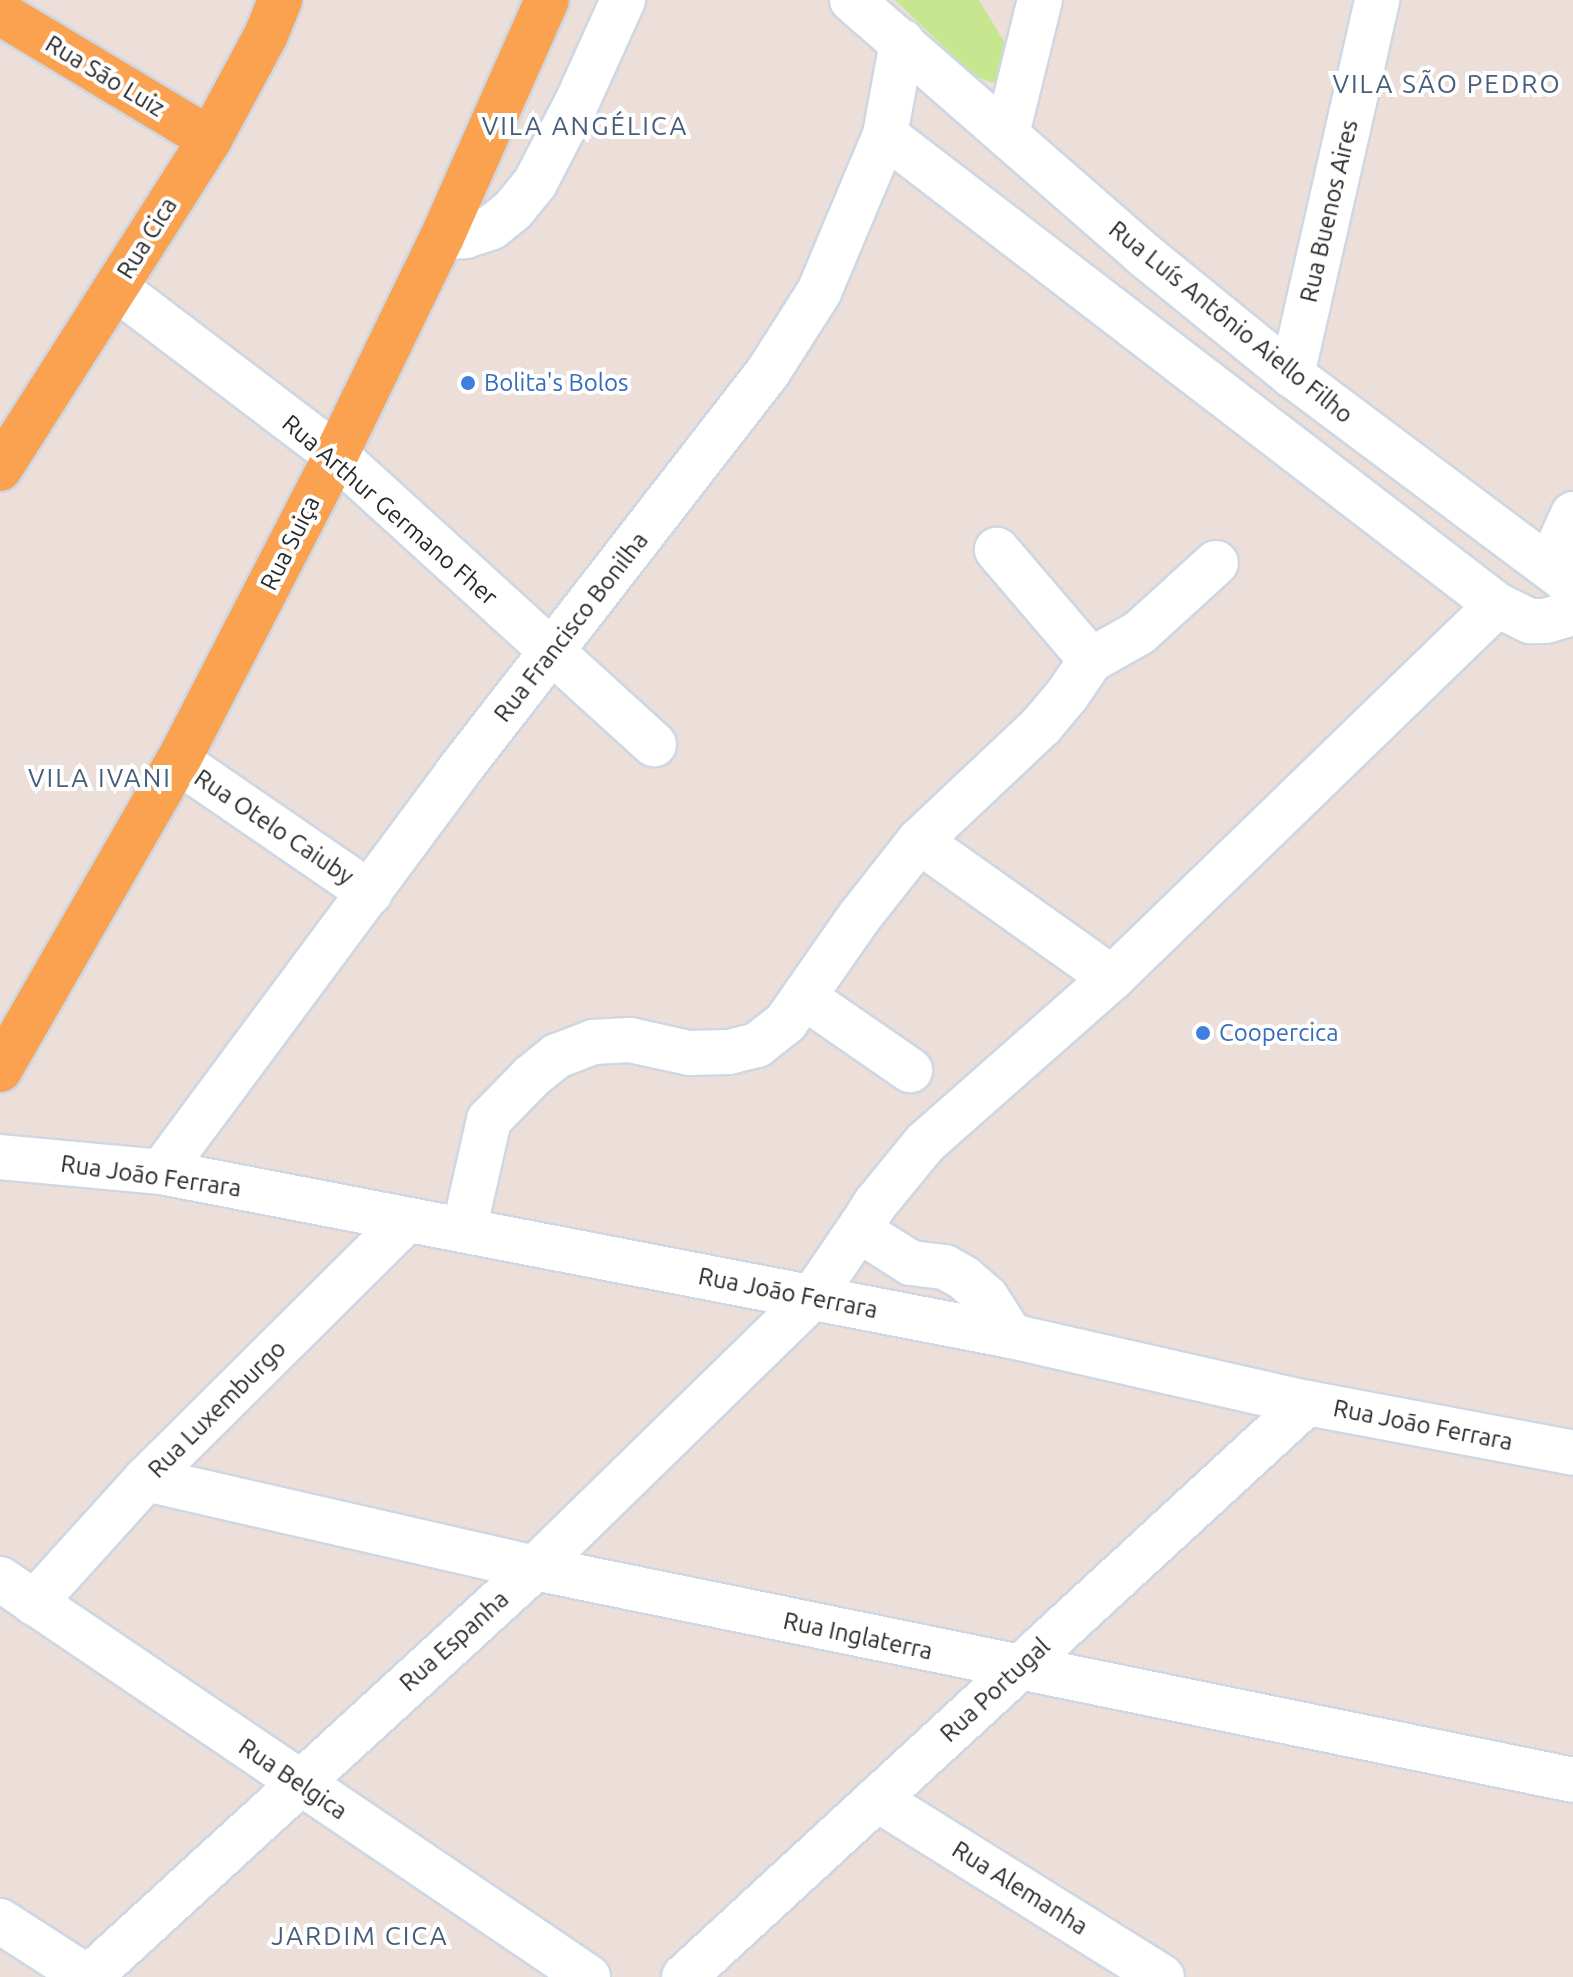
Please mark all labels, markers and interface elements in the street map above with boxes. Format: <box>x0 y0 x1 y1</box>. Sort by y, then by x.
street label: Rua São Luiz <box>40 29 170 123</box>
district label: VILA SÃO PEDRO <box>1332 68 1562 100</box>
district label: VILA ANGÉLICA <box>482 110 688 142</box>
street label: Rua Buenos Aires <box>1294 117 1364 305</box>
street label: Rua Cica <box>111 192 183 284</box>
street label: Rua Luís Antônio Aiello Filho <box>1103 215 1359 429</box>
place label: Bolita's Bolos <box>484 369 628 397</box>
marker: Bolita's Bolos <box>459 374 477 392</box>
street label: Rua Arthur Germano Fher <box>276 409 504 611</box>
street label: Rua Suiça <box>254 491 326 595</box>
street label: Rua Francisco Bonilha <box>488 526 654 728</box>
district label: VILA IVANI <box>28 762 172 794</box>
street label: Rua Otelo Caiuby <box>189 763 359 891</box>
place label: Coopercica <box>1219 1019 1339 1047</box>
marker: Coopercica <box>1194 1024 1212 1042</box>
street label: Rua João Ferrara <box>59 1149 243 1203</box>
street label: Rua João Ferrara <box>696 1262 880 1324</box>
street label: Rua Luxemburgo <box>142 1334 292 1484</box>
street label: Rua João Ferrara <box>1331 1394 1515 1456</box>
street label: Rua Espanha <box>394 1585 514 1697</box>
street label: Rua Inglaterra <box>781 1606 935 1666</box>
street label: Rua Portugal <box>934 1632 1056 1748</box>
street label: Rua Belgica <box>233 1732 353 1826</box>
street label: Rua Alemanha <box>947 1835 1093 1941</box>
district label: JARDIM CICA <box>271 1920 449 1952</box>

